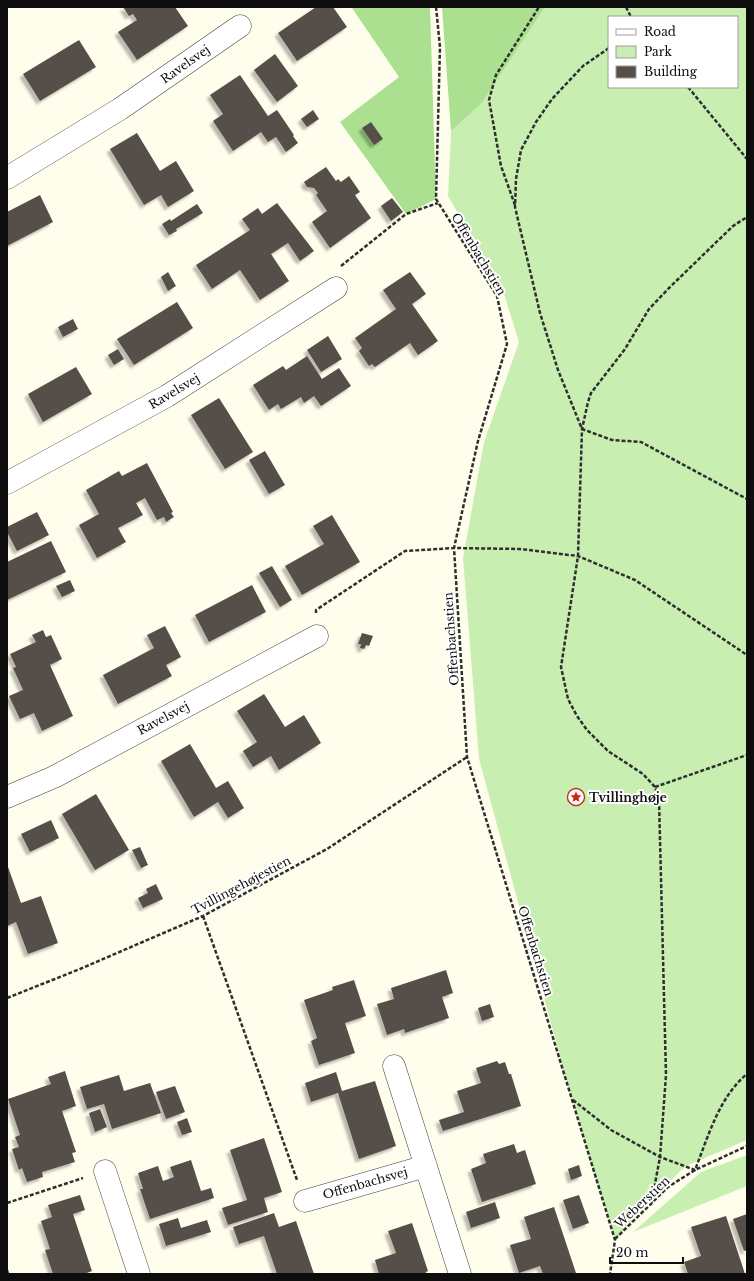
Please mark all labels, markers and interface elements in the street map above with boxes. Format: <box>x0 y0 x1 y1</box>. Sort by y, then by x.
legend <box>608 16 738 88</box>
text: Road <box>644 24 676 39</box>
street label: Ravelsvej <box>158 42 212 86</box>
text: Park <box>644 44 672 59</box>
text: Building <box>644 64 698 79</box>
street label: Offenbachstien <box>448 210 510 298</box>
street label: Ravelsvej <box>146 370 202 412</box>
street label: Offenbachstien <box>440 592 462 686</box>
street label: Ravelsvej <box>134 698 192 738</box>
place icon: Tvillinghøje <box>566 787 586 807</box>
place label: Tvillinghøje <box>589 790 667 805</box>
street label: Tvillingehøjestien <box>189 852 293 918</box>
street label: Offenbachstien <box>515 904 557 998</box>
street label: Offenbachsvej <box>321 1164 409 1202</box>
street label: Weberstien <box>611 1173 673 1232</box>
scale bar <box>610 1239 683 1265</box>
text: 20 m <box>616 1245 648 1260</box>

